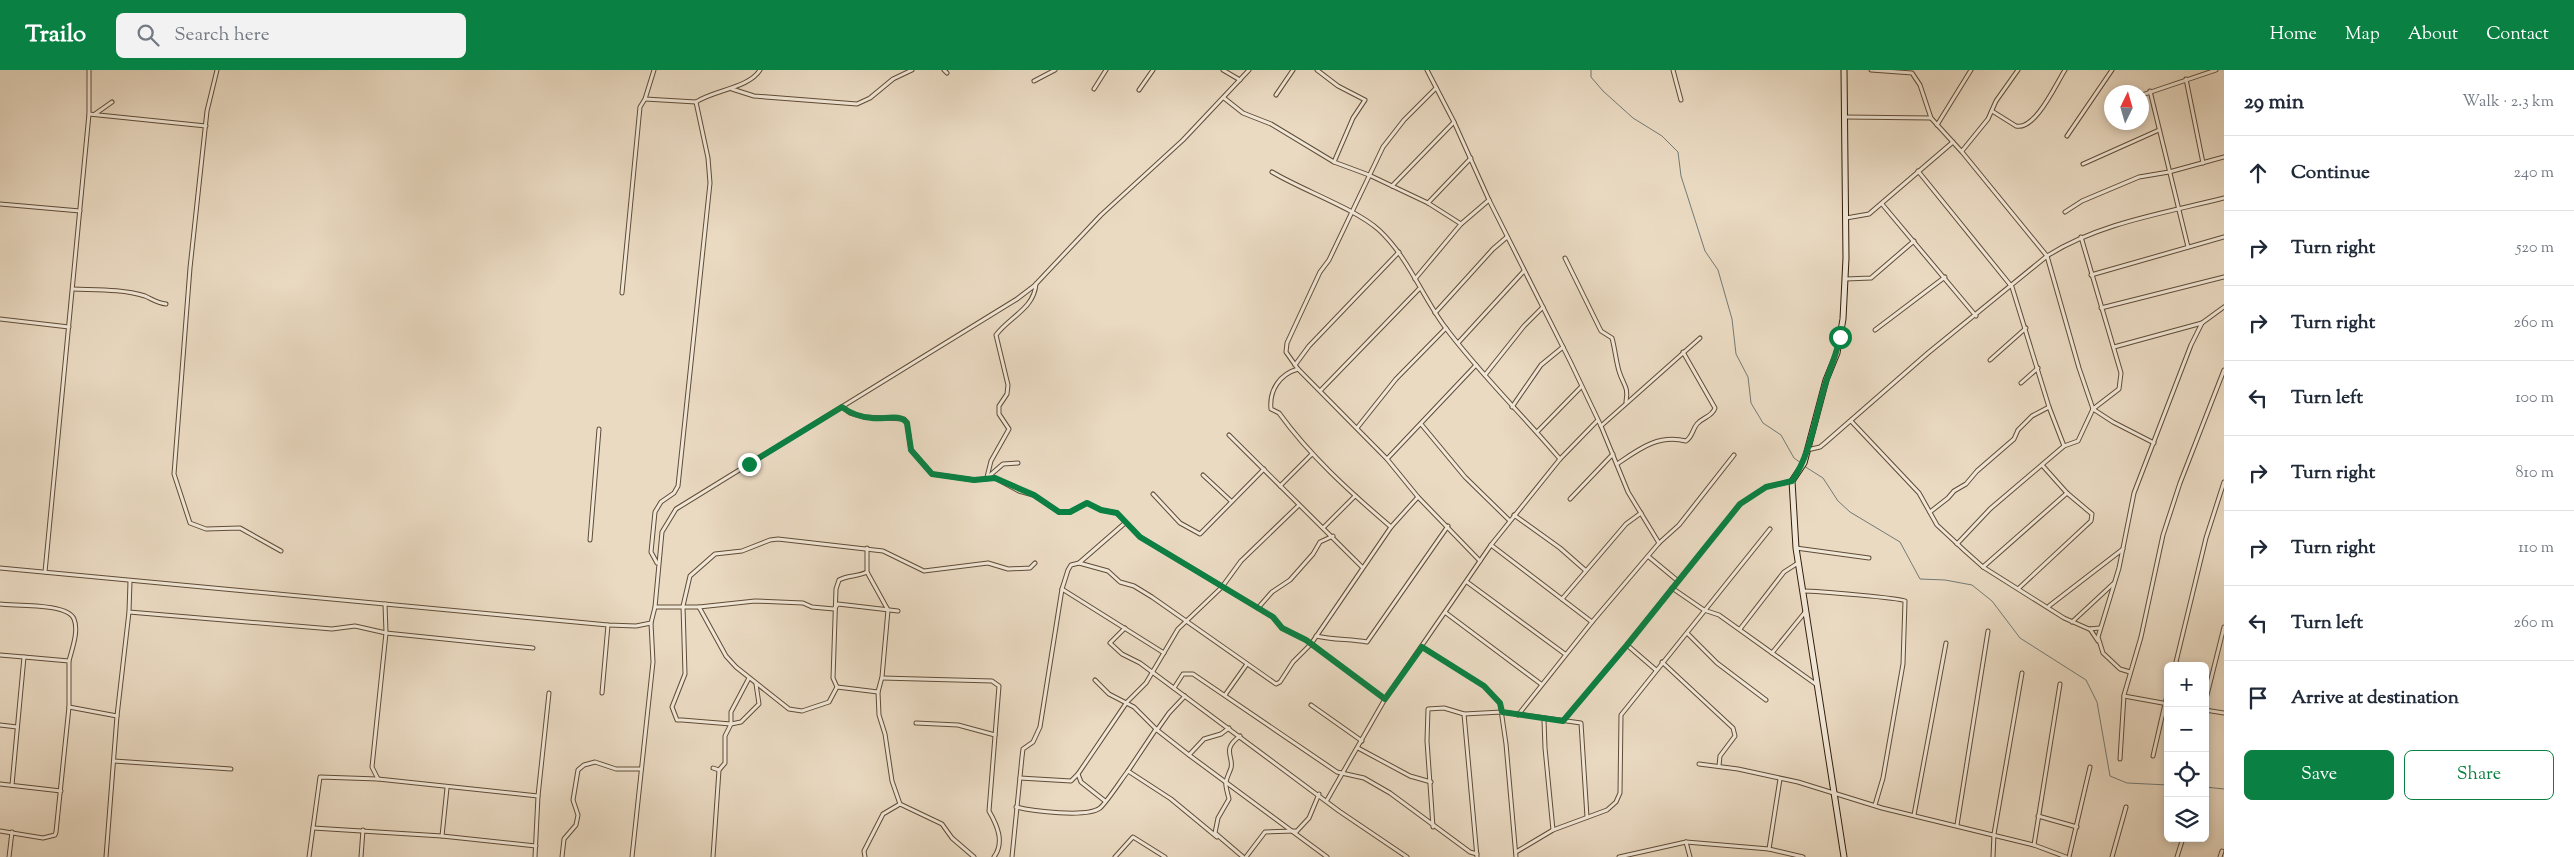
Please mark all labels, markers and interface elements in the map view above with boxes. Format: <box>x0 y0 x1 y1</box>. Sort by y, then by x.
search box <box>116 13 466 58</box>
text: Trailo <box>25 18 86 52</box>
icon: search <box>134 21 162 49</box>
text: Search here <box>174 22 270 49</box>
text: Home <box>2270 22 2317 48</box>
text: Map <box>2345 22 2380 48</box>
text: About <box>2408 22 2458 48</box>
text: Contact <box>2486 22 2549 48</box>
north arrow <box>2104 85 2149 130</box>
text: 29 min <box>2244 88 2304 118</box>
text: Walk · 2.3 km <box>2462 91 2554 114</box>
icon: ahead <box>2244 159 2272 187</box>
text: Continue <box>2291 160 2370 187</box>
text: 240 m <box>2513 162 2554 185</box>
icon: right <box>2244 234 2272 262</box>
text: Turn right <box>2291 235 2375 262</box>
text: 520 m <box>2516 237 2554 260</box>
icon: right <box>2244 309 2272 337</box>
text: Turn right <box>2291 310 2375 337</box>
text: 260 m <box>2513 312 2554 335</box>
route start <box>1829 326 1852 349</box>
icon: left <box>2244 384 2272 412</box>
text: Turn left <box>2291 385 2363 412</box>
text: 100 m <box>2515 387 2554 410</box>
route end <box>738 453 761 476</box>
icon: right <box>2244 459 2272 487</box>
text: Turn right <box>2291 460 2375 487</box>
text: 810 m <box>2516 462 2554 485</box>
icon: right <box>2244 534 2272 562</box>
text: Turn right <box>2291 535 2375 562</box>
text: 110 m <box>2518 537 2554 560</box>
icon: left <box>2244 609 2272 637</box>
text: Turn left <box>2291 610 2363 637</box>
text: 260 m <box>2513 612 2554 635</box>
map controls <box>2164 662 2209 842</box>
button: + <box>2164 662 2209 707</box>
icon: arrive <box>2244 684 2272 712</box>
text: Arrive at destination <box>2291 685 2459 712</box>
button: − <box>2164 707 2209 752</box>
button: Save <box>2244 750 2394 800</box>
button: Share <box>2404 750 2554 800</box>
button: locate <box>2164 752 2209 797</box>
button: layers <box>2164 797 2209 842</box>

